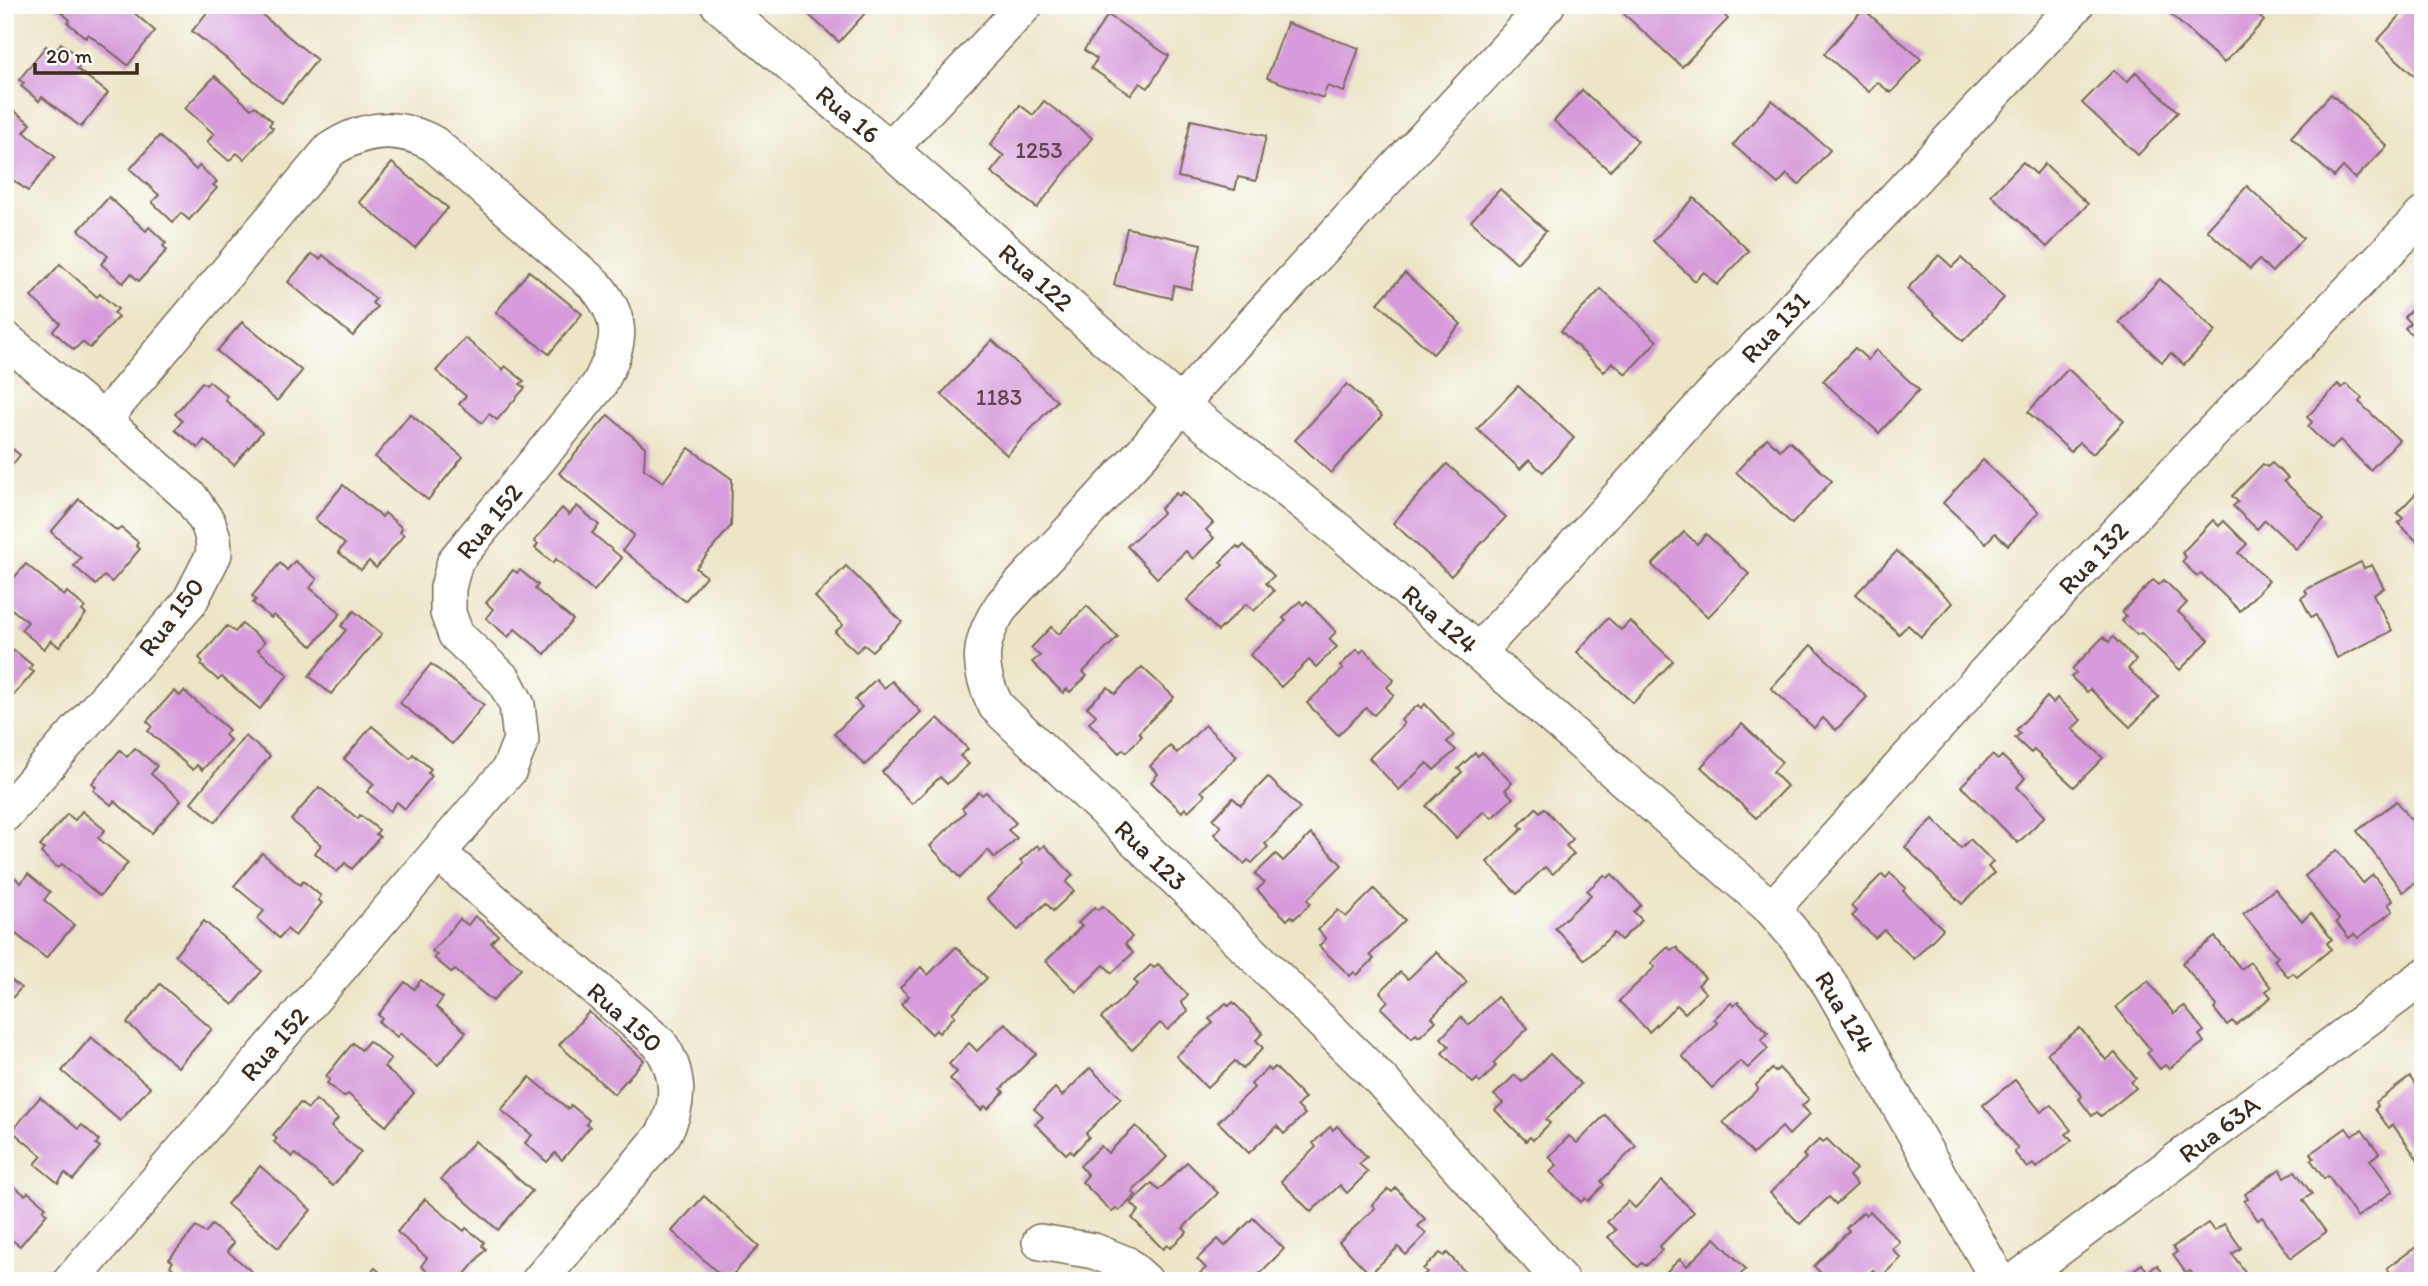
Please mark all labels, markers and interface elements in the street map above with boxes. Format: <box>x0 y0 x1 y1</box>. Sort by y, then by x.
scale bar <box>35 32 136 76</box>
text: 20 m <box>46 43 93 68</box>
street label: Rua 16 <box>809 78 887 150</box>
house number: 1253 <box>1015 136 1063 164</box>
street label: Rua 122 <box>992 236 1080 318</box>
street label: Rua 131 <box>1734 284 1816 370</box>
house number: 1183 <box>976 383 1022 411</box>
street label: Rua 152 <box>449 476 529 565</box>
street label: Rua 132 <box>2051 514 2135 601</box>
street label: Rua 150 <box>131 571 211 663</box>
street label: Rua 124 <box>1396 577 1485 661</box>
street label: Rua 123 <box>1108 813 1194 897</box>
street label: Rua 124 <box>1808 965 1882 1059</box>
street label: Rua 150 <box>581 975 669 1059</box>
street label: Rua 152 <box>233 1000 315 1088</box>
street label: Rua 63A <box>2172 1088 2266 1170</box>

